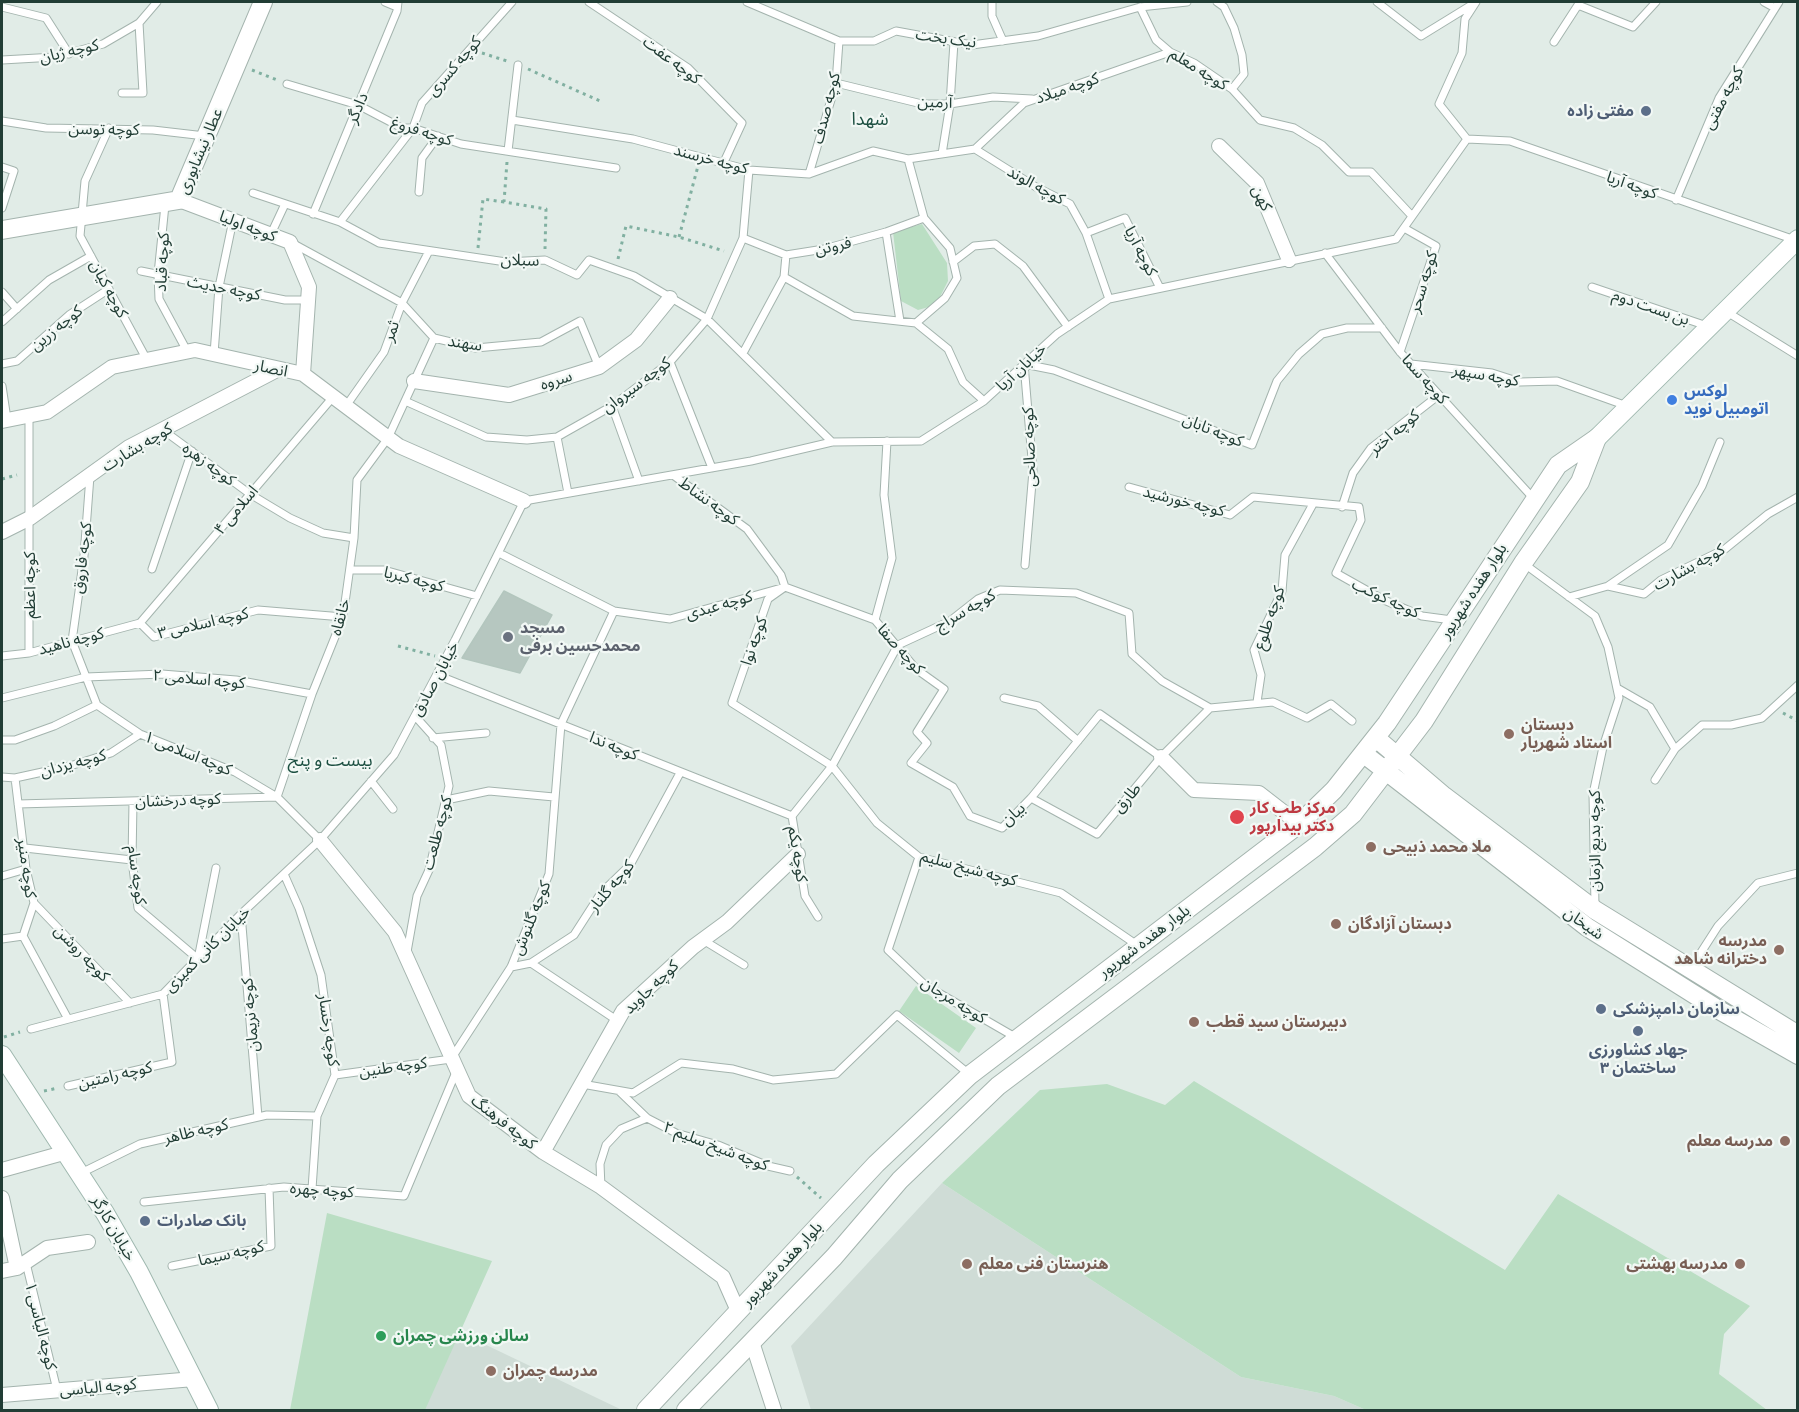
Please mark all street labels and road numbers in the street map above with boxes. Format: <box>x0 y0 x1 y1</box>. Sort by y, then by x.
street label: نیک بخت <box>914 24 978 52</box>
street label: کوچه کسری <box>423 32 485 100</box>
street label: کوچه عفت <box>639 32 705 88</box>
street label: کوچه ژیان <box>37 35 101 67</box>
street label: کوچه معلم <box>1166 44 1232 94</box>
street label: کوچه مفتی <box>1698 63 1748 133</box>
street label: کوچه میلاد <box>1033 68 1101 108</box>
street label: کوچه صدف <box>808 70 844 146</box>
street label: دادگر <box>342 90 372 126</box>
street label: آرمین <box>917 92 953 112</box>
street label: عطار نیشابوری <box>173 105 227 197</box>
street label: کوچه فروغ <box>389 112 455 150</box>
street label: کوچه توسن <box>68 119 140 139</box>
street label: کوچه خرسند <box>672 140 750 178</box>
street label: کوچه الوند <box>1004 161 1068 209</box>
street label: کوچه آریا <box>1604 167 1660 203</box>
street label: کهن <box>1248 182 1276 214</box>
street label: کوچه اولیا <box>216 206 280 246</box>
street label: کوچه آریا <box>1120 223 1162 279</box>
street label: کوچه قباد <box>151 232 173 292</box>
street label: فروتن <box>813 232 853 260</box>
street label: کوچه سحر <box>1405 249 1441 315</box>
street label: سبلان <box>501 250 539 270</box>
street label: کوچه کیان <box>86 257 132 321</box>
street label: کوچه حدیث <box>185 271 263 305</box>
street label: بن بست دوم <box>1610 285 1692 329</box>
street label: کوچه زرین <box>26 301 86 355</box>
street label: ثمر <box>378 318 404 344</box>
street label: سهند <box>447 331 483 355</box>
street label: خیابان آریا <box>992 339 1050 395</box>
street label: کوچه سما <box>1397 350 1453 408</box>
street label: کوچه سیروان <box>598 353 674 417</box>
street label: انصار <box>252 355 290 381</box>
street label: کوچه سپهر <box>1451 360 1521 390</box>
street label: سروه <box>538 366 574 394</box>
street label: کوچه اختر <box>1365 405 1423 459</box>
street label: کوچه صالحی <box>1018 407 1040 487</box>
street label: کوچه تابان <box>1180 409 1246 451</box>
street label: کوچه بشارت <box>98 418 176 476</box>
street label: کوچه زهره <box>179 438 239 490</box>
street label: کوچه نشاط <box>675 473 743 529</box>
street label: اسلامی ۴ <box>210 481 262 539</box>
street label: کوچه خورشید <box>1141 482 1227 520</box>
street label: کوچه فاروق <box>68 521 96 595</box>
street label: کوچه بشارت <box>1650 539 1728 595</box>
street label: بلوار هفده شهریور <box>1435 540 1511 642</box>
street label: کوچه اعظم <box>20 552 40 618</box>
street label: کوچه کبریا <box>382 562 446 596</box>
street label: کوچه کوکب <box>1349 574 1423 622</box>
street label: کوچه طلوع <box>1249 584 1289 652</box>
street label: کوچه سراج <box>931 585 999 635</box>
street label: کوچه عبدی <box>683 586 755 624</box>
street label: خانقاه <box>326 596 354 638</box>
street label: کوچه اسلامی ۳ <box>156 603 250 643</box>
street label: کوچه نوا <box>737 614 771 668</box>
street label: کوچه صفا <box>873 620 929 678</box>
street label: کوچه ناهید <box>36 623 106 659</box>
street label: خیابان صادق <box>407 638 463 720</box>
street label: کوچه اسلامی ۲ <box>152 665 246 693</box>
street label: کوچه اسلامی ۱ <box>141 727 235 779</box>
street label: کوچه ندا <box>587 728 641 764</box>
street label: کوچه یزدان <box>38 745 108 781</box>
street label: طارق <box>1109 779 1145 817</box>
street label: کوچه درخشان <box>135 789 221 811</box>
street label: کوچه بدیع الزمان <box>1585 790 1605 892</box>
street label: کوچه طلعت <box>418 794 456 872</box>
street label: بیان <box>997 798 1029 830</box>
street label: کوچه یکم <box>784 825 812 883</box>
street label: کوچه منیر <box>13 837 41 899</box>
street label: کوچه سام <box>123 844 151 906</box>
street label: کوچه شیخ سلیم <box>919 846 1019 890</box>
street label: کوچه گلنار <box>584 856 638 916</box>
street label: کوچه گلنوش <box>507 878 555 958</box>
street label: بلوار هفده شهریور <box>1094 900 1194 982</box>
street label: خیابان کانی کمیزی <box>160 902 254 996</box>
street label: شیخان <box>1560 902 1608 944</box>
street label: کوچه روشن <box>50 921 114 985</box>
street label: کوچه جاوید <box>619 956 683 1018</box>
street label: کوچه مرجان <box>918 972 990 1028</box>
street label: کوچه نریمان <box>237 977 263 1053</box>
street label: کوچه رخسار <box>314 992 344 1068</box>
street label: کوچه طنین <box>358 1053 428 1081</box>
street label: کوچه رامتین <box>76 1057 154 1093</box>
street label: کوچه فرهنگ <box>467 1091 541 1153</box>
street label: کوچه ظاهر <box>162 1114 230 1148</box>
street label: کوچه شیخ سلیم ۲ <box>661 1117 771 1175</box>
street label: کوچه چهره <box>289 1178 355 1202</box>
street label: خیابان کارگر <box>88 1192 140 1264</box>
street label: بلوار هفده شهریور <box>738 1217 826 1311</box>
street label: کوچه سیما <box>196 1236 266 1270</box>
street label: کوچه الیاسی ۱ <box>21 1280 61 1372</box>
street label: کوچه الیاسی <box>59 1374 137 1400</box>

